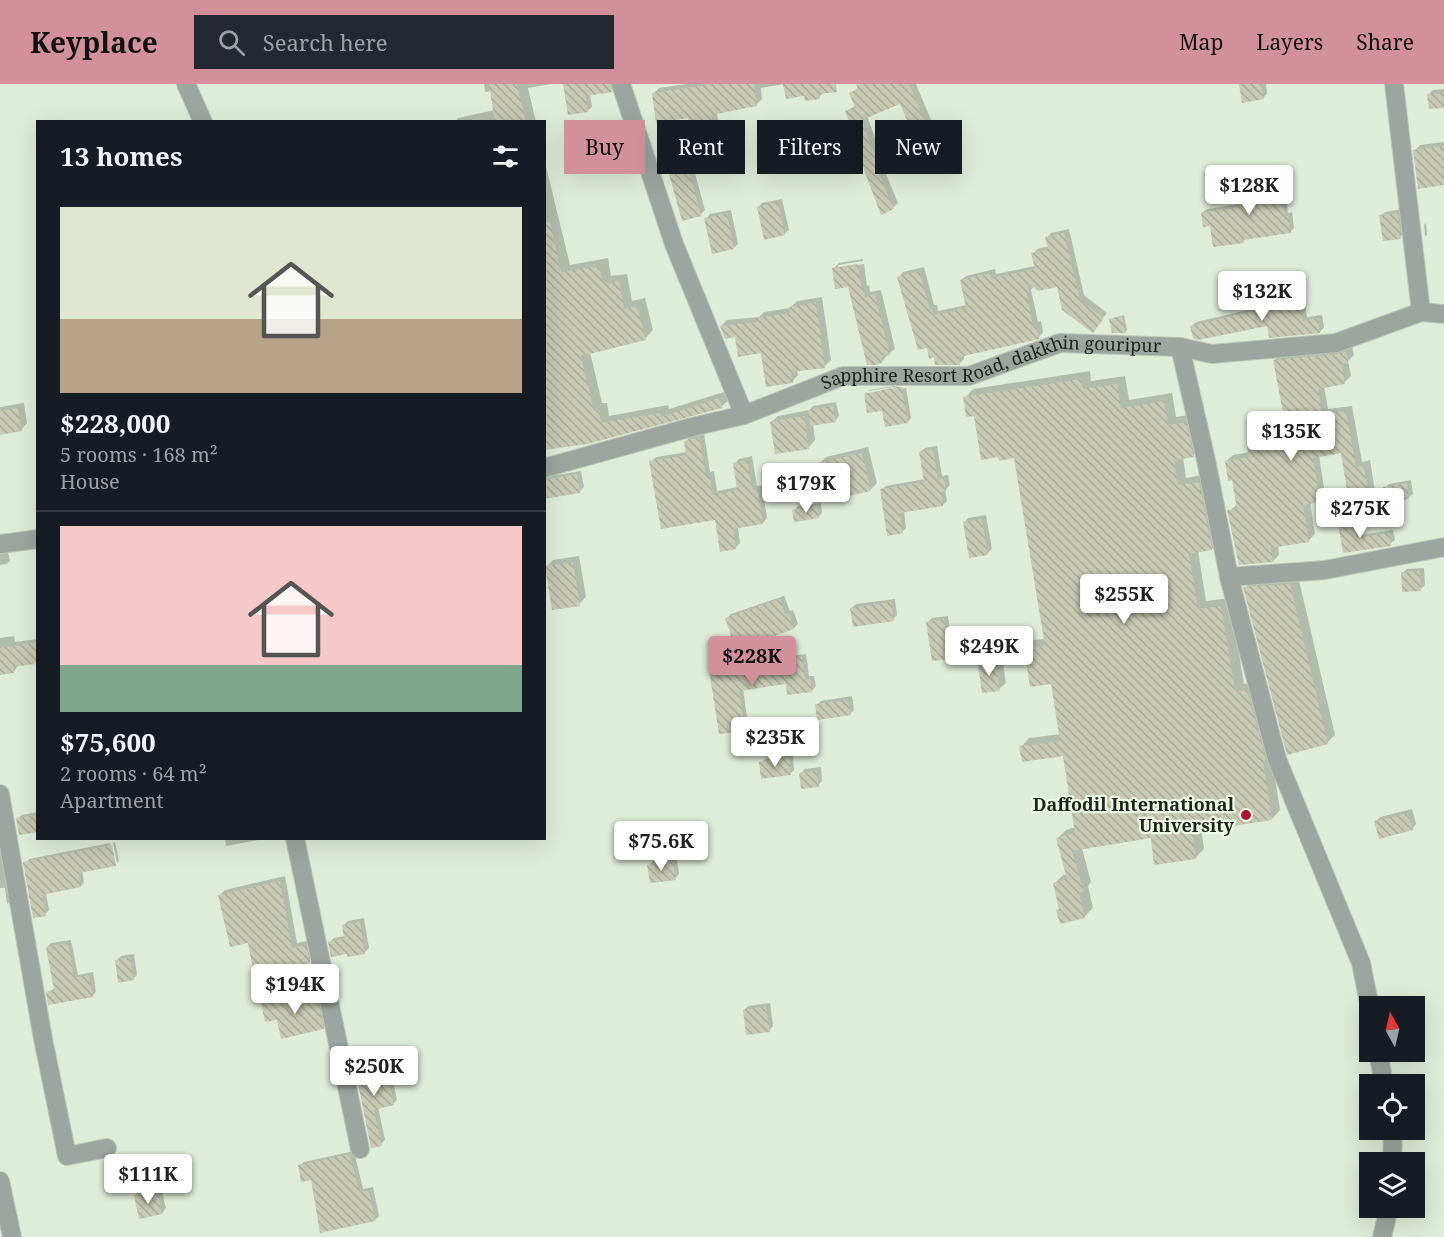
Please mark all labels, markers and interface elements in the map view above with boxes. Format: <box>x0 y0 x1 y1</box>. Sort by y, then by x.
search box <box>194 15 614 69</box>
text: Keyplace <box>30 23 158 61</box>
icon: search <box>215 26 248 59</box>
text: Search here <box>263 27 388 57</box>
text: Map <box>1179 28 1223 56</box>
text: Layers <box>1256 28 1323 56</box>
text: Share <box>1356 28 1414 56</box>
chip: Buy <box>564 120 645 174</box>
chip: Rent <box>657 120 745 174</box>
chip: Filters <box>757 120 863 174</box>
chip: New <box>875 120 962 174</box>
text: 13 homes <box>60 138 182 174</box>
icon: filters <box>489 140 522 173</box>
pin: $128K <box>1207 165 1291 216</box>
text: $128K <box>1219 171 1279 198</box>
icon: home <box>237 246 345 354</box>
pin: $132K <box>1220 271 1304 322</box>
text: $132K <box>1232 277 1292 304</box>
street label: Sapphire Resort Road, dakkhin gouripur <box>817 330 1162 395</box>
text: $228,000 <box>60 405 170 441</box>
pin: $135K <box>1249 411 1333 462</box>
text: $135K <box>1261 417 1321 444</box>
text: 5 rooms · 168 m² <box>60 441 218 468</box>
pin: $179K <box>764 463 848 514</box>
text: House <box>60 468 120 495</box>
text: $179K <box>776 469 836 496</box>
pin: $275K <box>1318 488 1402 539</box>
text: $275K <box>1330 494 1390 521</box>
icon: home <box>237 565 345 673</box>
pin: $255K <box>1082 574 1166 625</box>
text: $255K <box>1094 580 1154 607</box>
pin: $249K <box>947 626 1031 677</box>
text: $249K <box>959 632 1019 659</box>
pin: $228K <box>710 636 794 687</box>
text: $228K <box>722 642 782 669</box>
pin: $235K <box>733 717 817 768</box>
text: $235K <box>745 723 805 750</box>
text: $75,600 <box>60 724 156 760</box>
text: 2 rooms · 64 m² <box>60 760 207 787</box>
text: Apartment <box>60 787 164 814</box>
place label: Daffodil International University <box>1033 792 1235 837</box>
marker: Daffodil International University <box>1239 808 1253 822</box>
pin: $75.6K <box>612 821 710 872</box>
text: $75.6K <box>628 827 694 854</box>
pin: $194K <box>253 964 337 1015</box>
text: $194K <box>265 970 325 997</box>
north arrow <box>1359 996 1425 1062</box>
map controls <box>1359 996 1425 1218</box>
pin: $250K <box>332 1046 416 1097</box>
text: $250K <box>344 1052 404 1079</box>
button: locate <box>1359 1074 1425 1140</box>
button: layers <box>1359 1152 1425 1218</box>
pin: $111K <box>106 1154 190 1205</box>
text: $111K <box>118 1160 178 1187</box>

